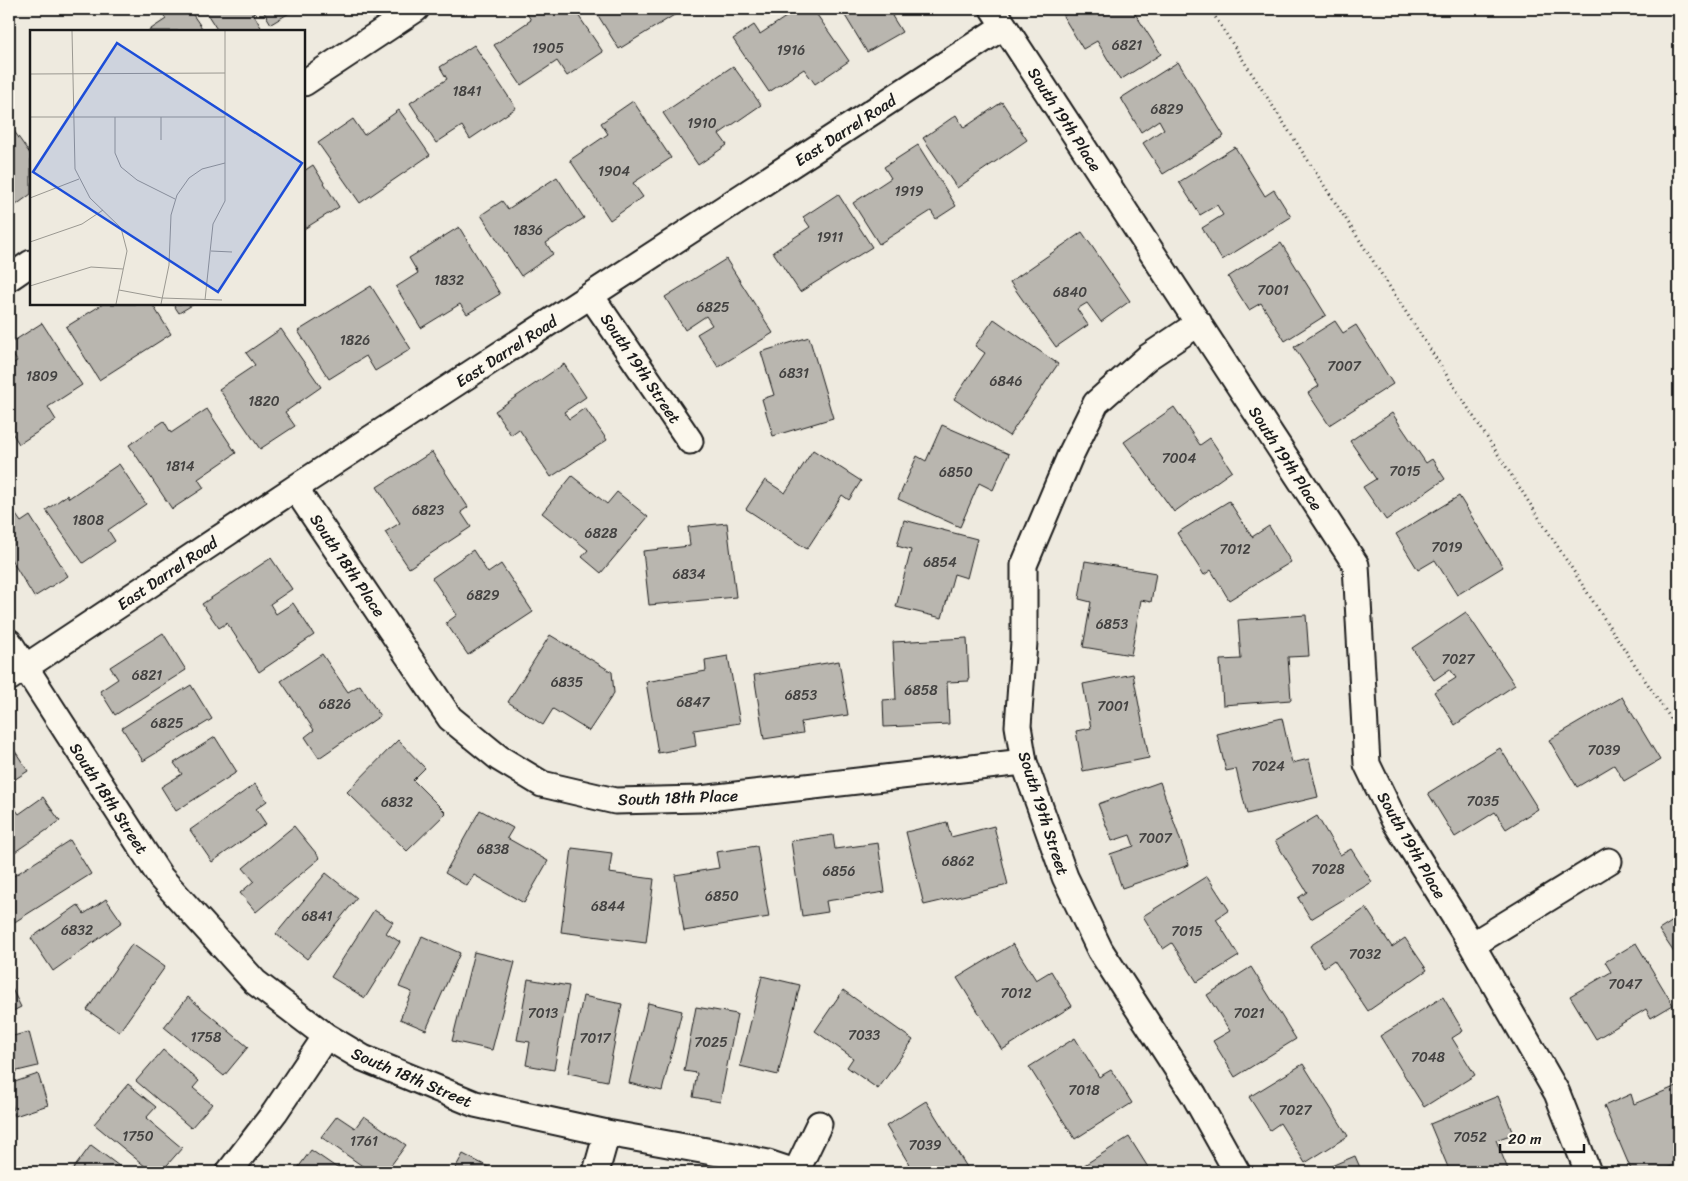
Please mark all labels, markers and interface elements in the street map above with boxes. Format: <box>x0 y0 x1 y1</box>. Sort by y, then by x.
inset map <box>30 30 305 305</box>
house number: 6821 <box>1112 33 1142 58</box>
house number: 1905 <box>532 36 564 61</box>
house number: 1916 <box>777 38 805 63</box>
street label: South 19th Place <box>1020 61 1110 178</box>
house number: 1841 <box>452 79 482 104</box>
street label: East Darrel Road <box>788 86 903 174</box>
house number: 6829 <box>1150 97 1184 122</box>
house number: 1910 <box>687 111 717 136</box>
house number: 1904 <box>598 159 630 184</box>
house number: 1919 <box>894 179 924 204</box>
house number: 1836 <box>513 218 543 243</box>
house number: 1911 <box>817 225 843 250</box>
house number: 1832 <box>434 268 464 293</box>
house number: 7001 <box>1257 278 1289 303</box>
house number: 6840 <box>1053 280 1087 305</box>
house number: 6825 <box>696 295 730 320</box>
street label: East Darrel Road <box>449 307 564 395</box>
street label: South 19th Street <box>592 307 689 430</box>
house number: 1826 <box>340 328 370 353</box>
house number: 7007 <box>1327 354 1362 379</box>
house number: 6831 <box>779 361 809 386</box>
house number: 1809 <box>26 364 58 389</box>
house number: 6846 <box>989 369 1023 394</box>
house number: 1820 <box>248 389 280 414</box>
street label: South 19th Place <box>1241 400 1331 517</box>
house number: 7004 <box>1162 446 1196 471</box>
house number: 1814 <box>165 454 195 479</box>
house number: 7015 <box>1389 459 1421 484</box>
house number: 6850 <box>939 460 973 485</box>
house number: 6823 <box>412 498 444 523</box>
street label: South 18th Place <box>302 507 393 623</box>
house number: 1808 <box>72 508 104 533</box>
house number: 6828 <box>585 521 618 546</box>
street label: East Darrel Road <box>111 528 225 618</box>
house number: 7019 <box>1431 535 1463 560</box>
house number: 7012 <box>1220 537 1250 562</box>
house number: 6854 <box>923 550 957 575</box>
house number: 6834 <box>673 562 706 587</box>
house number: 6829 <box>466 583 500 608</box>
house number: 6853 <box>1096 612 1129 637</box>
house number: 7027 <box>1442 647 1475 672</box>
house number: 6821 <box>132 663 162 688</box>
house number: 6835 <box>551 670 584 695</box>
house number: 6858 <box>904 678 938 703</box>
house number: 6853 <box>785 683 818 708</box>
house number: 6847 <box>676 690 711 715</box>
house number: 6826 <box>319 692 351 717</box>
house number: 7001 <box>1097 694 1129 719</box>
house number: 6825 <box>150 711 184 736</box>
street label: South 18th Street <box>61 736 156 860</box>
house number: 7039 <box>1587 738 1621 763</box>
street label: South 19th Street <box>1010 747 1077 879</box>
house number: 7024 <box>1251 754 1285 779</box>
street label: South 18th Place <box>617 781 739 814</box>
street label: South 19th Place <box>1369 786 1454 905</box>
house number: 7035 <box>1466 789 1500 814</box>
house number: 6832 <box>381 790 413 815</box>
house number: 7007 <box>1138 826 1173 851</box>
house number: 6838 <box>477 837 510 862</box>
house number: 6862 <box>942 849 974 874</box>
house number: 7028 <box>1311 857 1345 882</box>
house number: 6856 <box>823 859 855 884</box>
house number: 6850 <box>705 884 739 909</box>
house number: 6844 <box>591 894 625 919</box>
house number: 6841 <box>301 904 333 929</box>
house number: 6832 <box>61 918 93 943</box>
house number: 7015 <box>1171 919 1203 944</box>
house number: 7032 <box>1349 942 1381 967</box>
house number: 7047 <box>1608 972 1643 997</box>
house number: 7012 <box>1001 981 1031 1006</box>
house number: 7013 <box>528 1001 559 1026</box>
house number: 7021 <box>1234 1001 1264 1026</box>
house number: 7033 <box>848 1023 880 1048</box>
house number: 1758 <box>191 1025 222 1050</box>
house number: 7017 <box>580 1026 611 1051</box>
house number: 7025 <box>694 1030 728 1055</box>
street label: South 18th Street <box>347 1039 477 1116</box>
house number: 7048 <box>1411 1045 1446 1070</box>
house number: 7018 <box>1068 1078 1100 1103</box>
house number: 7027 <box>1279 1098 1312 1123</box>
scale bar <box>1500 1121 1584 1153</box>
house number: 1750 <box>122 1124 154 1149</box>
house number: 7052 <box>1453 1125 1487 1150</box>
text: 20 m <box>1508 1126 1542 1152</box>
house number: 1761 <box>350 1129 378 1154</box>
house number: 7039 <box>908 1133 942 1158</box>

